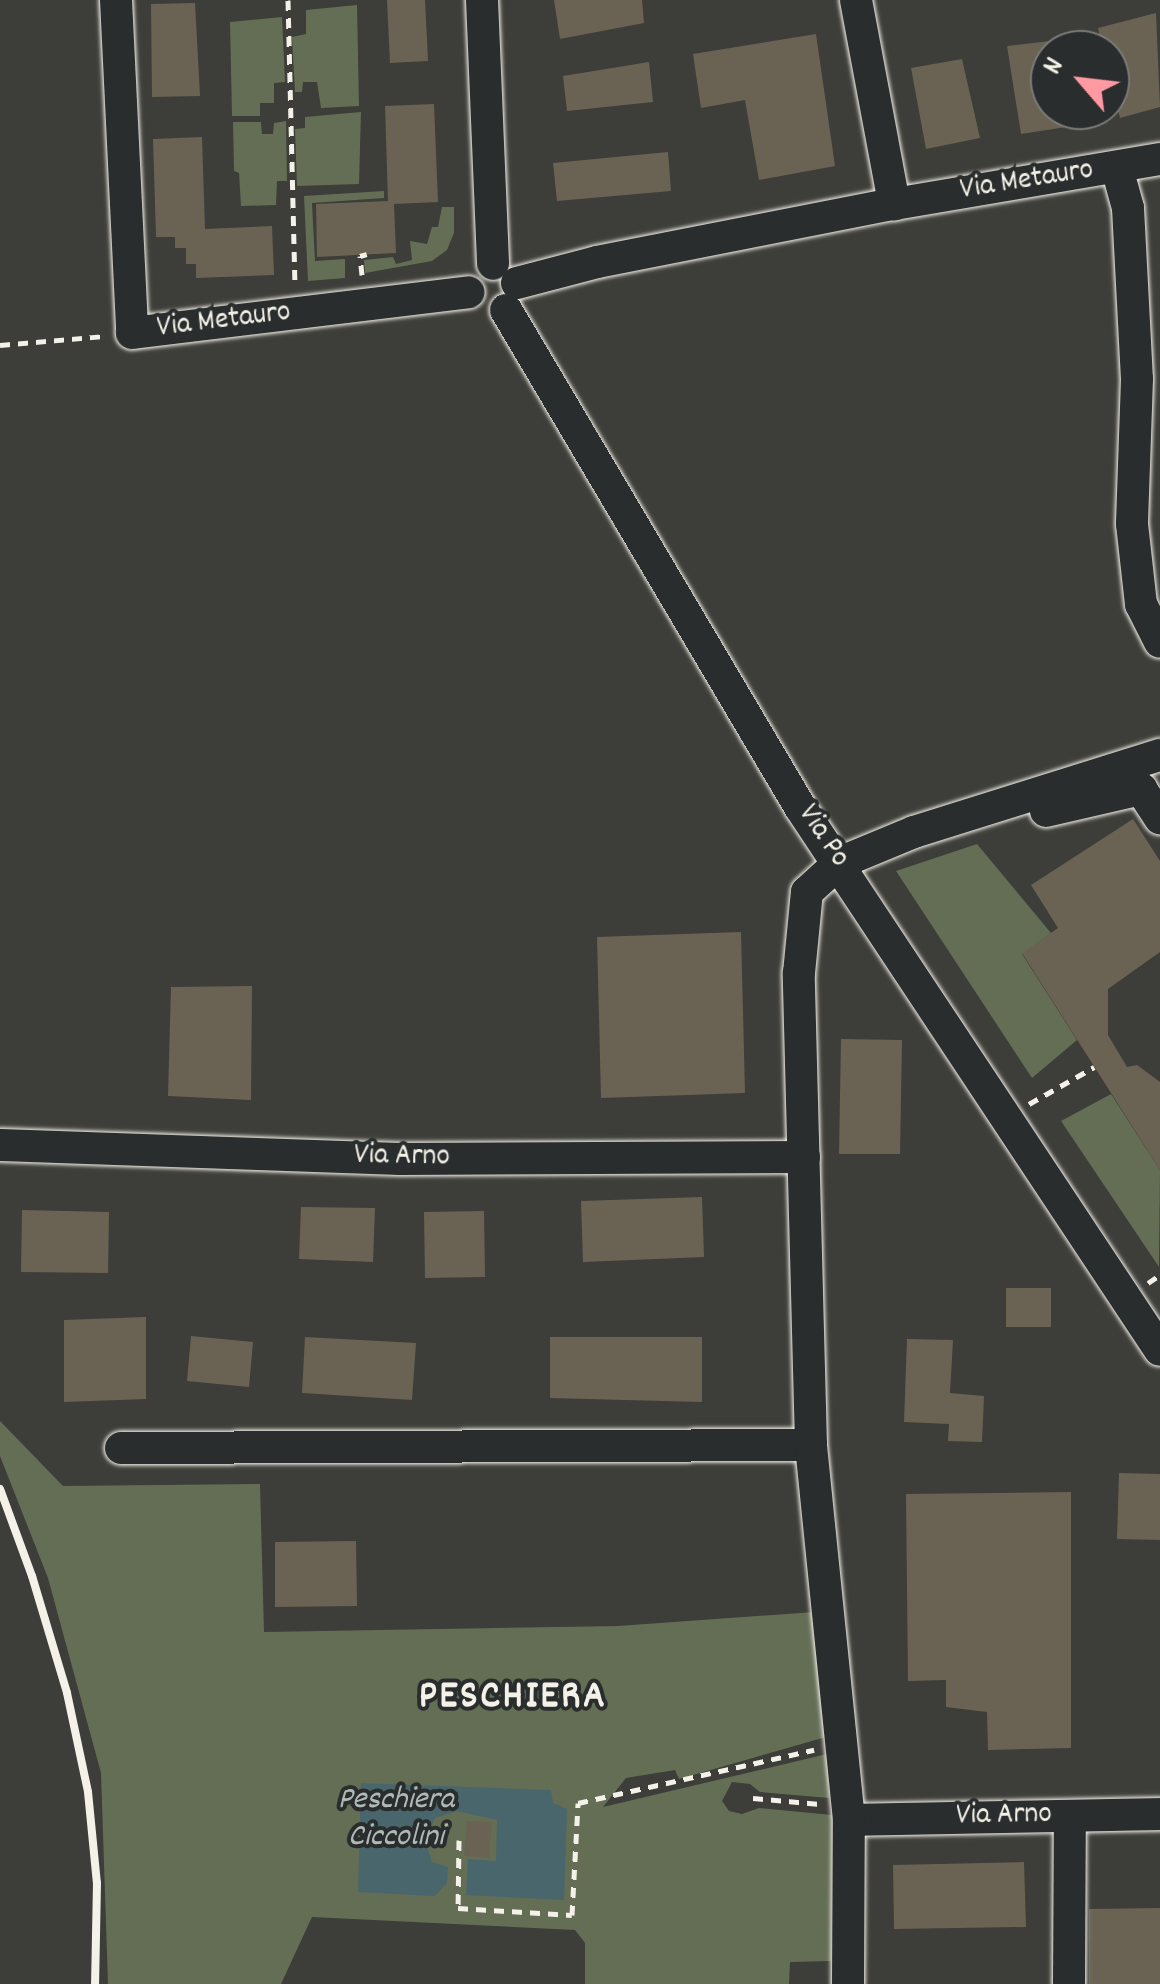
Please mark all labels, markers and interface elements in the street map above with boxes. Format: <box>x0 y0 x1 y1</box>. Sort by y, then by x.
north arrow <box>1030 30 1130 130</box>
text: N <box>1034 51 1076 82</box>
street label: Via Metauro <box>958 154 1096 210</box>
street label: Via Metauro <box>155 296 293 348</box>
street label: Via Po <box>788 799 856 875</box>
street label: Via Arno <box>354 1139 450 1177</box>
district label: PESCHIERA <box>419 1675 607 1723</box>
water label: Peschiera Ciccolini <box>338 1783 454 1858</box>
street label: Via Arno <box>956 1798 1052 1836</box>

